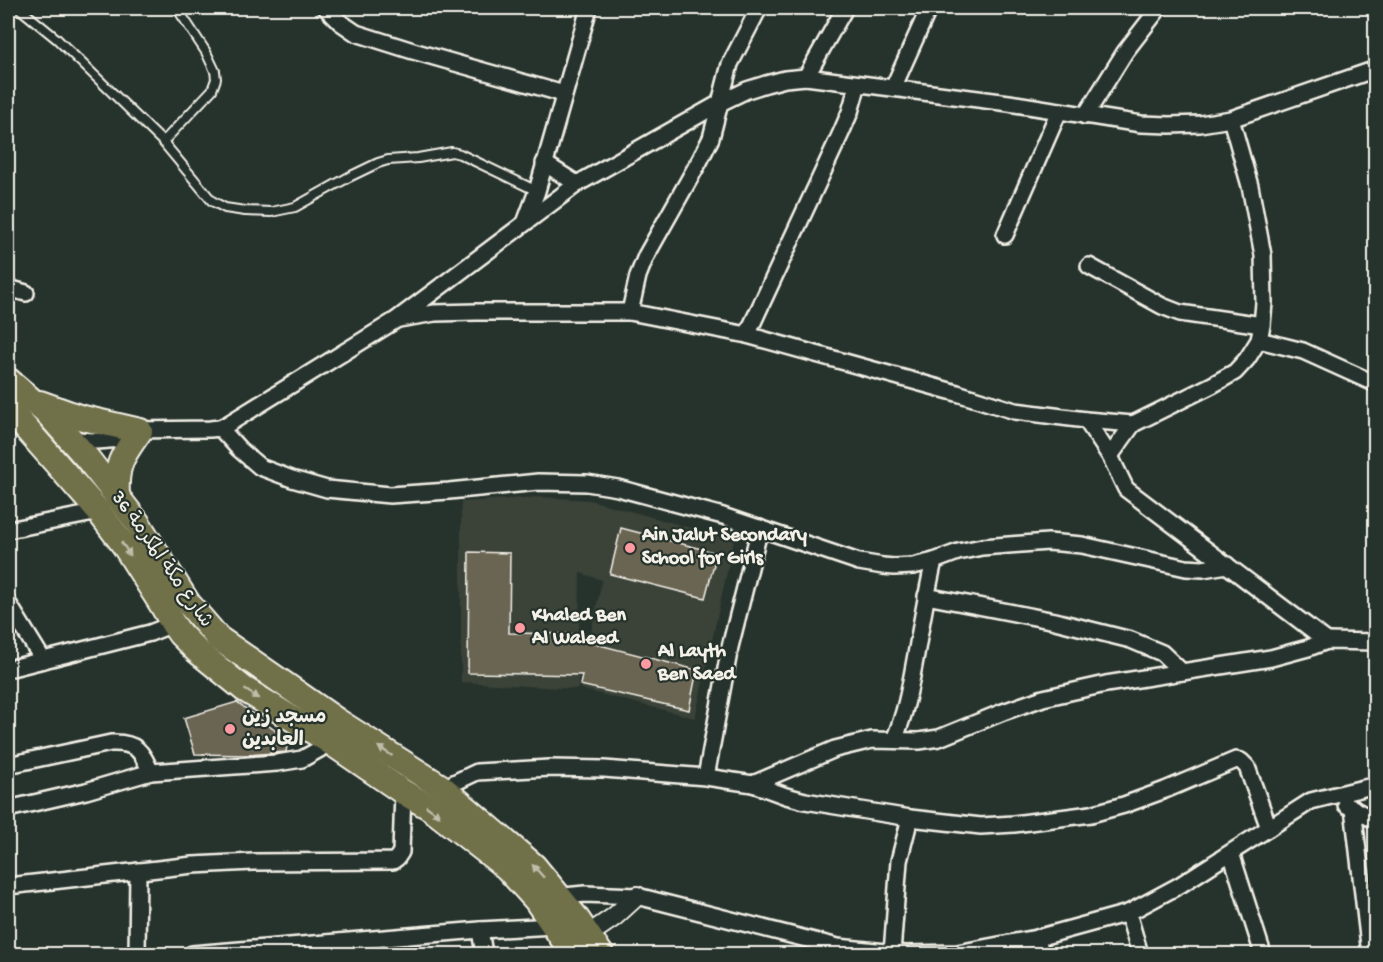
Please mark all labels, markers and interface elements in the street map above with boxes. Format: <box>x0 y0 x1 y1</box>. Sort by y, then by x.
street label: شارع مكة المكرمة 36 <box>105 486 218 633</box>
place label: Ain Jalut Secondary School for Girls <box>641 525 807 571</box>
one-way arrow <box>120 540 132 556</box>
marker: Ain Jalut Secondary School for Girls <box>623 541 637 555</box>
place label: Khaled Ben Al Waleed <box>531 605 627 651</box>
marker: Khaled Ben Al Waleed <box>513 621 527 635</box>
place label: Al Layth Ben Saed <box>657 641 737 687</box>
marker: Al Layth Ben Saed <box>639 657 653 671</box>
one-way arrow <box>244 688 260 699</box>
place label: مسجد زين العابدين <box>242 707 326 753</box>
marker: مسجد زين العابدين <box>223 722 237 736</box>
one-way arrow <box>377 746 393 757</box>
one-way arrow <box>425 805 441 817</box>
one-way arrow <box>531 864 545 879</box>

